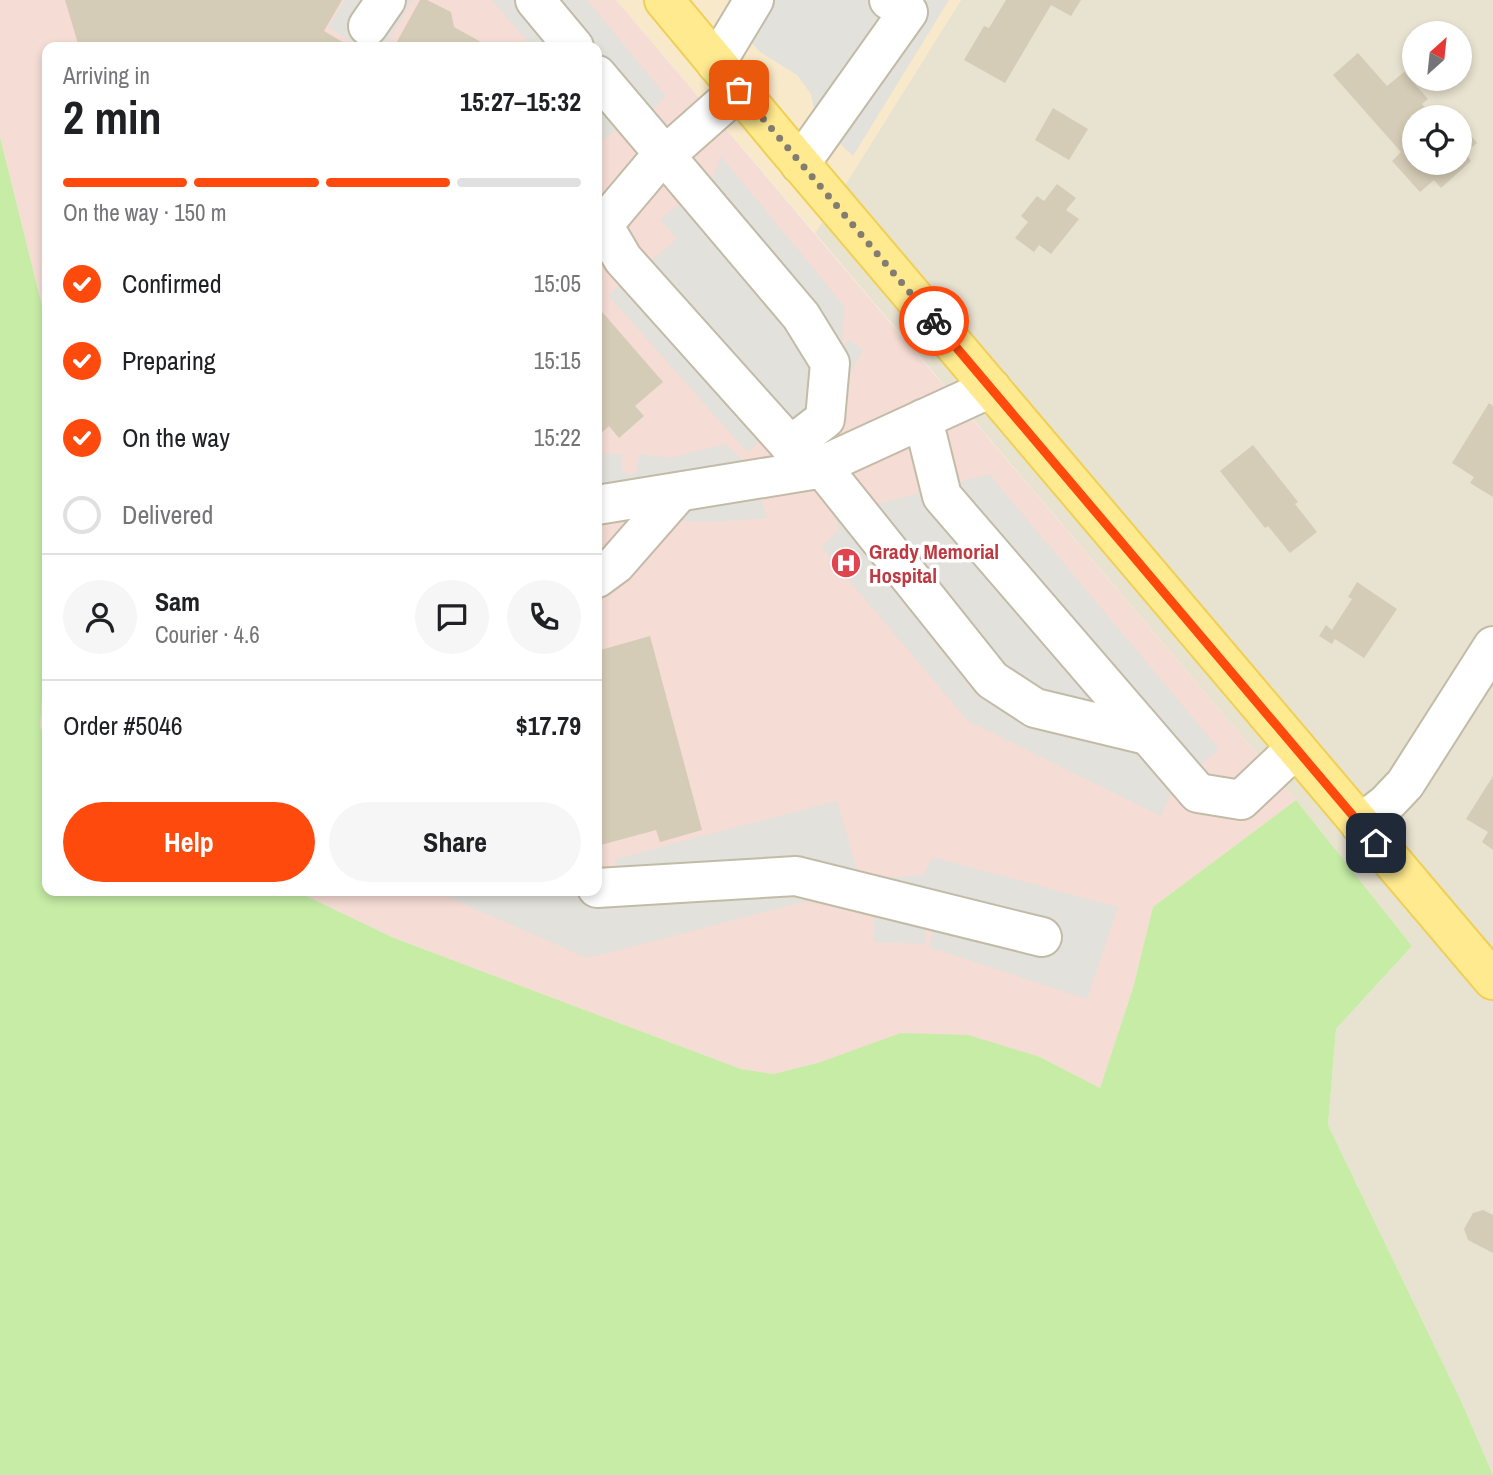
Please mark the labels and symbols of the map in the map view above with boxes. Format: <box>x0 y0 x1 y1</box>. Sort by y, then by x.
north arrow <box>1402 21 1472 91</box>
pin <box>709 60 769 120</box>
courier <box>899 286 969 356</box>
place label: Grady Memorial Hospital <box>869 537 999 590</box>
hospital icon: Grady Memorial Hospital <box>829 546 863 580</box>
pin <box>1346 813 1406 873</box>

